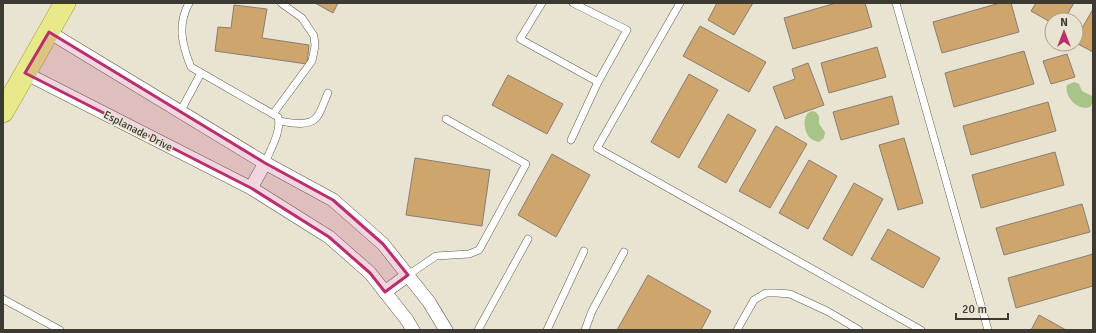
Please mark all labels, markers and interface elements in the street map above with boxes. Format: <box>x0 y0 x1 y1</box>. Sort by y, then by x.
north arrow <box>1044 12 1084 52</box>
text: N <box>1060 16 1068 29</box>
street label: Esplanade Drive <box>101 108 175 154</box>
scale bar <box>956 295 1008 321</box>
text: 20 m <box>962 302 987 317</box>

